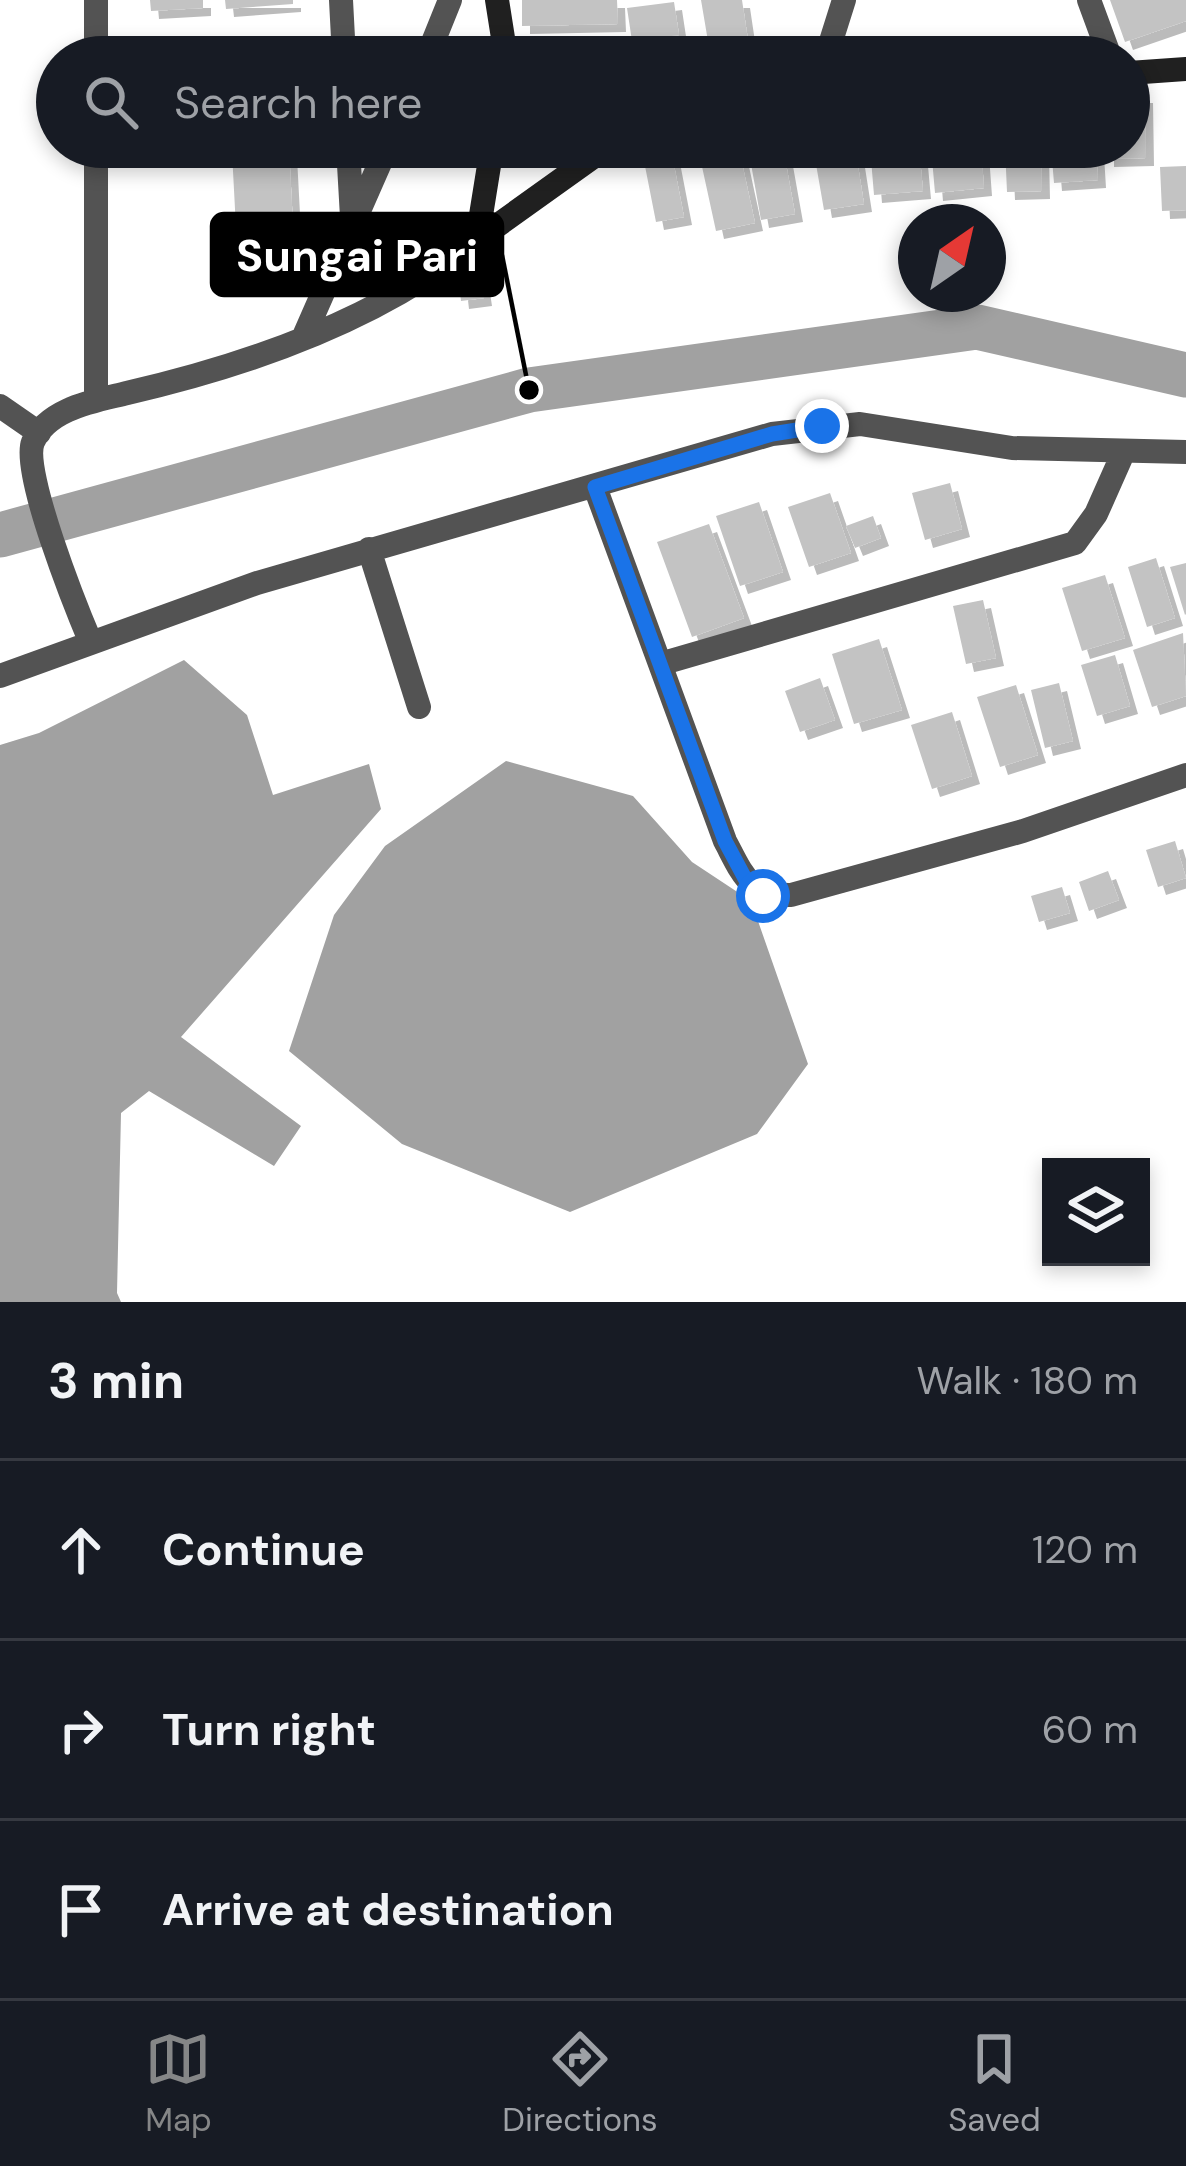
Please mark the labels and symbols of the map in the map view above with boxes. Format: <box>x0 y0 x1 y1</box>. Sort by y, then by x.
north arrow <box>898 204 1006 312</box>
callout: Sungai Pari <box>212 214 502 295</box>
text: Sungai Pari <box>236 226 478 285</box>
route end <box>795 399 849 453</box>
route start <box>736 869 790 923</box>

